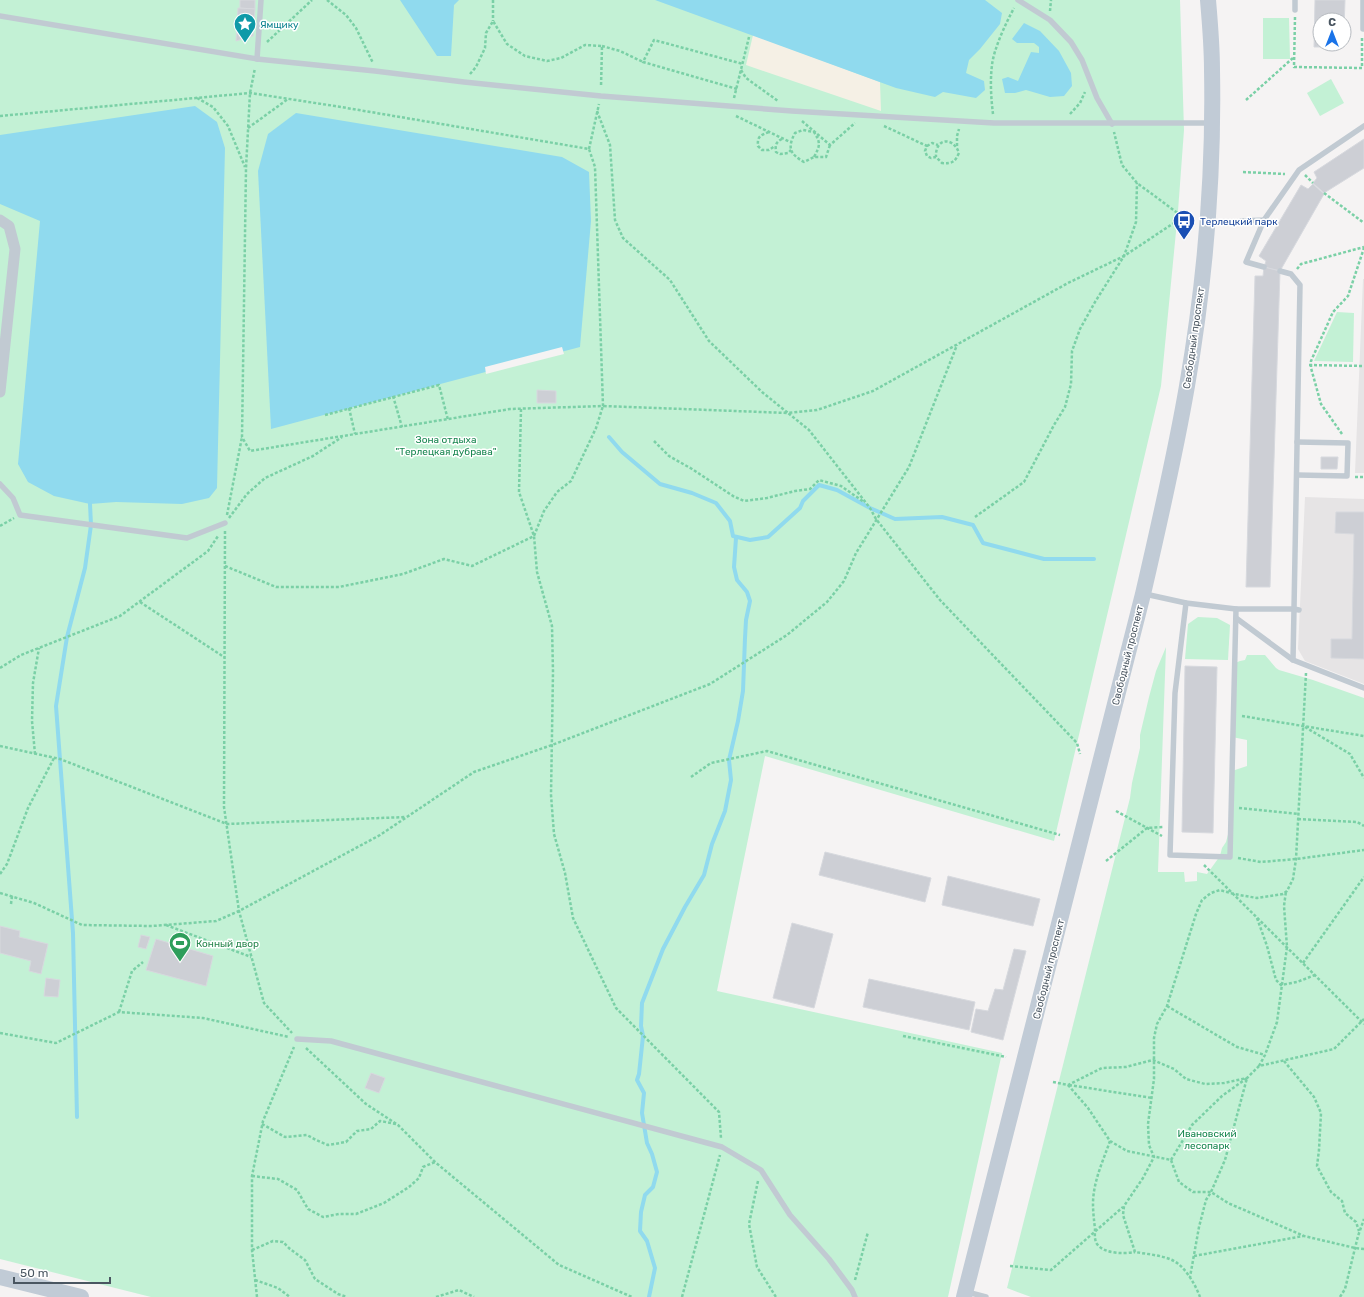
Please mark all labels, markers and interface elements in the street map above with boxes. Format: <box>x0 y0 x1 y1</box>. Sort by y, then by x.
place icon: Ямщику <box>232 11 258 44</box>
north arrow <box>1312 12 1352 52</box>
text: С <box>1328 16 1336 29</box>
place label: Ямщику <box>260 19 299 31</box>
bus stop icon: Терлецкий парк <box>1171 208 1197 241</box>
place label: Терлецкий парк <box>1200 216 1278 228</box>
street label: Свободный проспект <box>1181 287 1207 390</box>
park label: Зона отдыха "Терлецкая дубрава" <box>395 434 497 458</box>
street label: Свободный проспект <box>1110 604 1146 706</box>
street label: Свободный проспект <box>1031 918 1067 1020</box>
sports icon: Конный двор <box>167 930 193 963</box>
place label: Конный двор <box>196 938 259 950</box>
park label: Ивановский лесопарк <box>1177 1128 1237 1152</box>
scale bar <box>14 1259 110 1285</box>
text: 50 m <box>20 1266 48 1280</box>

